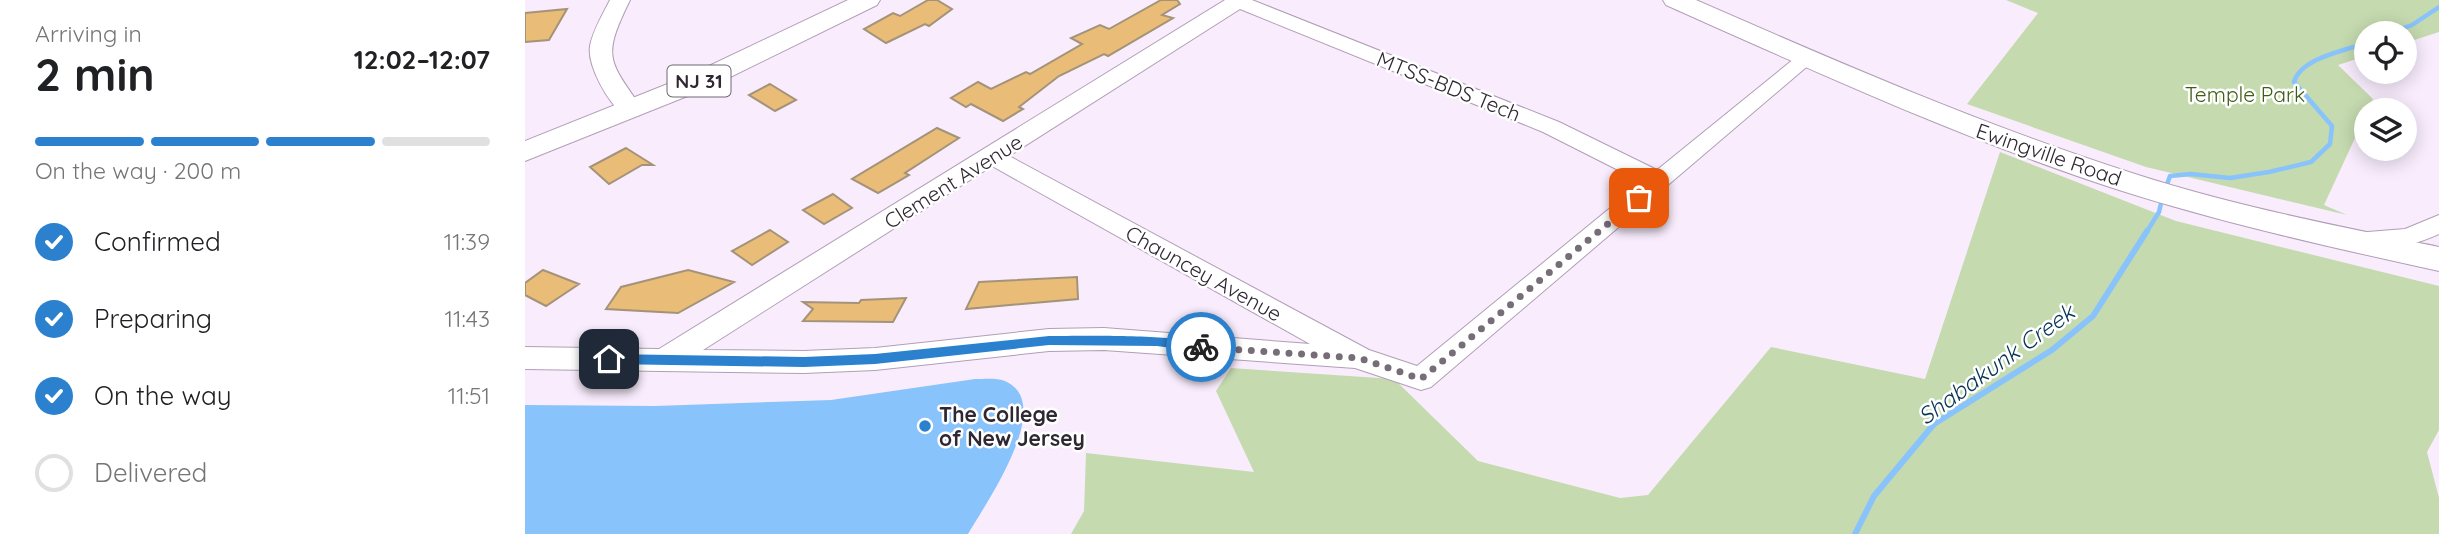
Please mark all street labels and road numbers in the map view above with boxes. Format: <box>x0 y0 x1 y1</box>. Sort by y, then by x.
street label: MTSS-BDS Tech <box>1373 45 1525 127</box>
road number: NJ 31 <box>667 66 731 96</box>
street label: Ewingville Road <box>1973 117 2125 191</box>
street label: Clement Avenue <box>879 128 1027 234</box>
street label: Chauncey Avenue <box>1121 219 1287 327</box>

